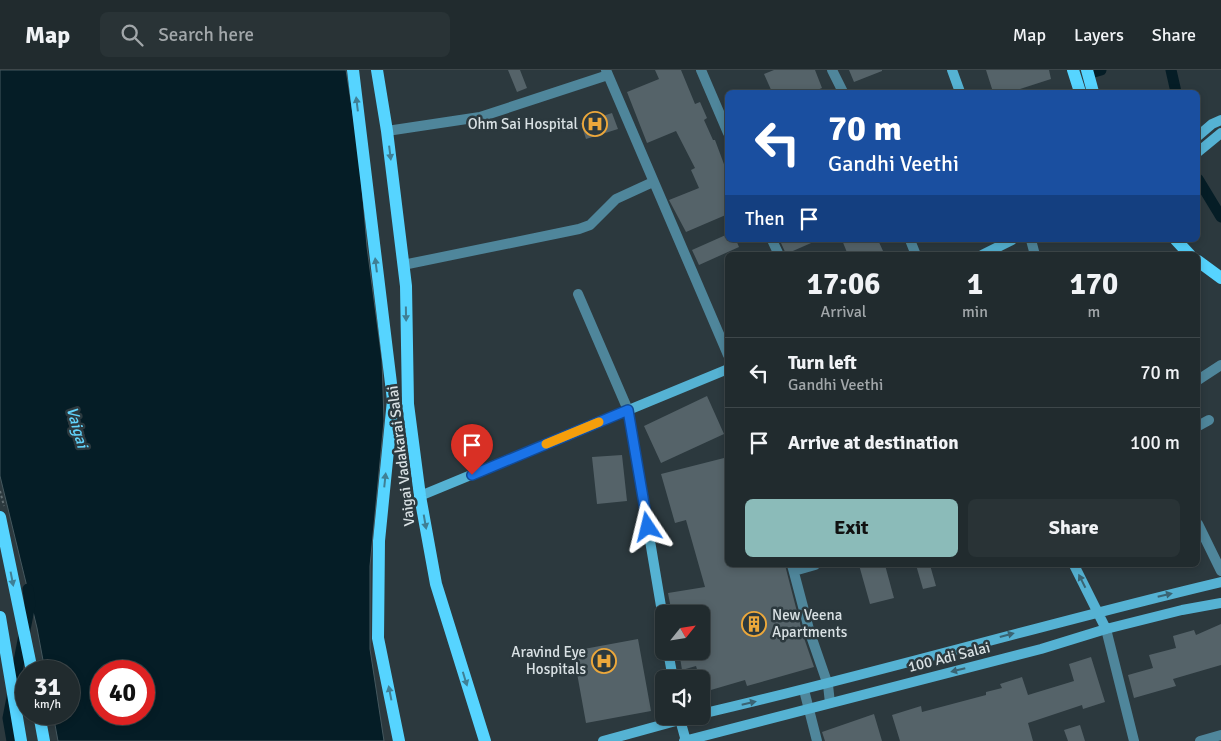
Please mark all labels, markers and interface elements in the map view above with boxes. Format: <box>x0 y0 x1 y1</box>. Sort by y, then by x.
search box <box>100 12 450 57</box>
text: Map <box>25 20 70 50</box>
icon: search <box>118 21 146 49</box>
text: Search here <box>158 23 254 47</box>
text: Map <box>1013 24 1046 46</box>
text: Layers <box>1074 24 1124 46</box>
text: Share <box>1152 24 1196 46</box>
one-way arrow <box>353 96 361 112</box>
text: 70 m <box>828 107 902 150</box>
icon: left <box>745 110 810 175</box>
hospital icon: Ohm Sai Hospital <box>582 111 608 137</box>
place label: Ohm Sai Hospital <box>468 115 578 133</box>
one-way arrow <box>386 145 394 161</box>
text: Gandhi Veethi <box>828 150 959 177</box>
icon: arrive <box>795 205 823 233</box>
text: Then <box>745 207 785 231</box>
one-way arrow <box>372 257 380 273</box>
text: 17:06 <box>807 266 880 303</box>
text: 1 <box>967 266 983 303</box>
text: 170 <box>1070 266 1118 303</box>
text: Arrival <box>820 302 867 322</box>
text: min <box>962 302 988 322</box>
text: m <box>1088 302 1100 322</box>
one-way arrow <box>403 306 411 322</box>
text: Turn left <box>788 351 857 375</box>
icon: left <box>745 359 773 387</box>
text: 70 m <box>1140 361 1180 385</box>
text: Gandhi Veethi <box>788 375 883 395</box>
street label: Vaigai Vadakarai Salai <box>383 385 419 527</box>
water label: Vaigai <box>62 404 93 452</box>
pin <box>451 424 493 475</box>
icon: arrive <box>745 429 773 457</box>
icon: arrive <box>458 431 486 459</box>
text: Arrive at destination <box>788 431 959 455</box>
text: 100 m <box>1130 431 1180 455</box>
one-way arrow <box>381 471 389 487</box>
button: Exit <box>745 499 958 557</box>
button: Share <box>968 499 1180 557</box>
position arrow <box>621 500 673 552</box>
one-way arrow <box>421 514 429 530</box>
one-way arrow <box>8 571 16 587</box>
one-way arrow <box>1078 574 1086 589</box>
one-way arrow <box>1157 591 1172 599</box>
north arrow <box>655 605 710 660</box>
map controls <box>655 605 710 725</box>
place label: New Veena Apartments <box>772 606 848 641</box>
building icon: New Veena Apartments <box>741 611 767 637</box>
one-way arrow <box>1000 631 1015 639</box>
street label: 100 Adi Salai <box>906 638 992 676</box>
place label: Aravind Eye Hospitals <box>511 643 586 678</box>
hospital icon: Aravind Eye Hospitals <box>591 648 617 674</box>
speed limit sign: 40 <box>90 660 155 725</box>
one-way arrow <box>951 666 966 674</box>
button: sound <box>655 670 710 725</box>
text: 31 <box>34 671 61 702</box>
one-way arrow <box>462 672 470 687</box>
one-way arrow <box>385 685 393 701</box>
text: km/h <box>34 697 61 712</box>
one-way arrow <box>741 699 756 707</box>

